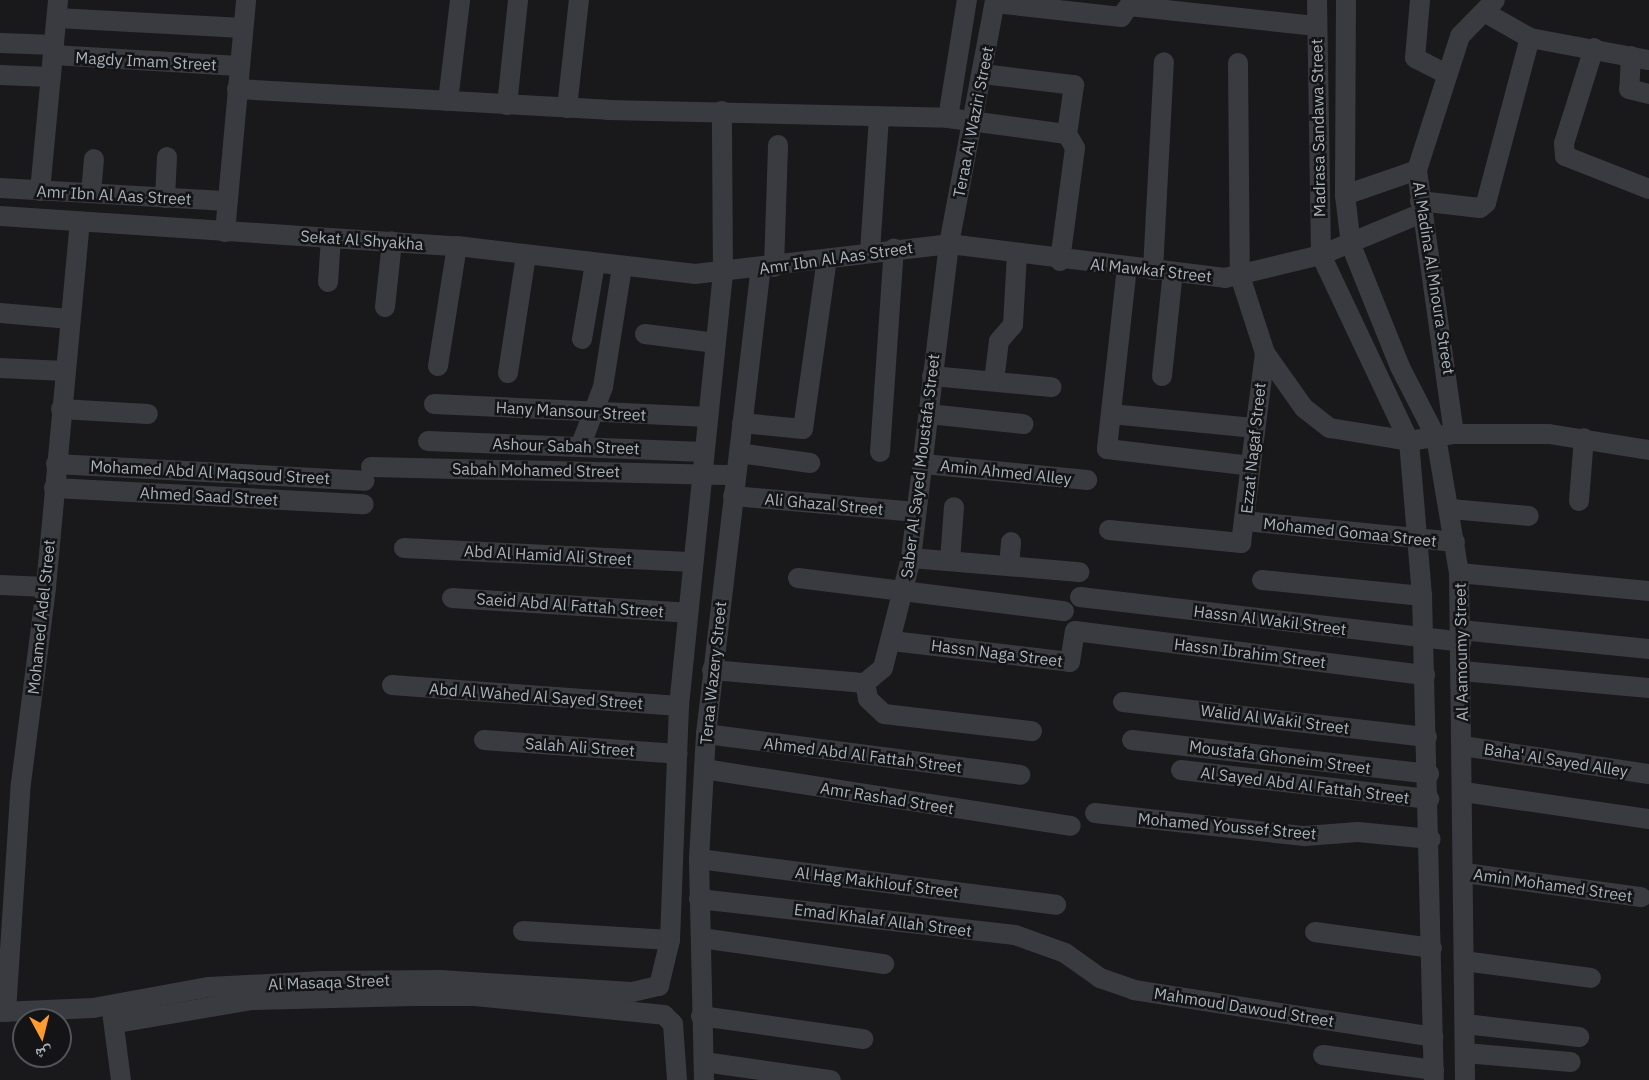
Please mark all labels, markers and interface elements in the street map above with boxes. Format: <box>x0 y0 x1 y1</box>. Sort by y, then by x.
street label: Madrasa Sandawa Street <box>1307 39 1329 217</box>
street label: Teraa Al Waziri Street <box>949 45 997 199</box>
street label: Magdy Imam Street <box>75 48 217 74</box>
street label: Al Madina Al Mnoura Street <box>1409 180 1459 376</box>
street label: Amr Ibn Al Aas Street <box>36 181 192 209</box>
street label: Sekat Al Shyakha <box>300 226 424 254</box>
street label: Amr Ibn Al Aas Street <box>758 238 914 278</box>
street label: Al Mawkaf Street <box>1089 254 1213 286</box>
street label: Saber Al Sayed Moustafa Street <box>897 353 943 579</box>
street label: Ezzat Nagaf Street <box>1237 381 1269 515</box>
street label: Hany Mansour Street <box>495 397 647 425</box>
street label: Ashour Sabah Street <box>492 434 640 458</box>
street label: Mohamed Abd Al Maqsoud Street <box>90 456 330 488</box>
street label: Amin Ahmed Alley <box>939 456 1073 488</box>
street label: Sabah Mohamed Street <box>452 459 620 481</box>
street label: Ahmed Saad Street <box>139 483 279 509</box>
street label: Ali Ghazal Street <box>764 489 884 519</box>
street label: Mohamed Gomaa Street <box>1262 513 1438 551</box>
street label: Mohamed Adel Street <box>23 539 59 695</box>
street label: Abd Al Hamid Ali Street <box>464 541 632 569</box>
street label: Al Aamoumy Street <box>1450 582 1472 722</box>
street label: Saeid Abd Al Fattah Street <box>476 589 664 621</box>
street label: Teraa Wazery Street <box>696 600 730 746</box>
street label: Hassn Al Wakil Street <box>1193 601 1347 639</box>
street label: Hassn Ibrahim Street <box>1173 634 1327 672</box>
street label: Hassn Naga Street <box>930 635 1064 671</box>
street label: Abd Al Wahed Al Sayed Street <box>428 679 644 713</box>
street label: Walid Al Wakil Street <box>1200 700 1350 738</box>
street label: Ahmed Abd Al Fattah Street <box>763 733 963 777</box>
street label: Salah Ali Street <box>525 734 635 760</box>
street label: Moustafa Ghoneim Street <box>1188 736 1372 778</box>
street label: Baha' Al Sayed Alley <box>1483 739 1629 781</box>
street label: Al Sayed Abd Al Fattah Street <box>1200 763 1410 807</box>
street label: Amr Rashad Street <box>819 778 955 818</box>
street label: Mohamed Youssef Street <box>1137 809 1317 843</box>
street label: Al Hag Makhlouf Street <box>794 862 960 902</box>
street label: Amin Mohamed Street <box>1472 864 1634 906</box>
street label: Emad Khalaf Allah Street <box>793 900 973 940</box>
street label: Al Masaqa Street <box>268 970 390 994</box>
street label: Mahmoud Dawoud Street <box>1153 983 1335 1031</box>
north arrow <box>12 1008 72 1068</box>
text: ش <box>34 1043 54 1065</box>

